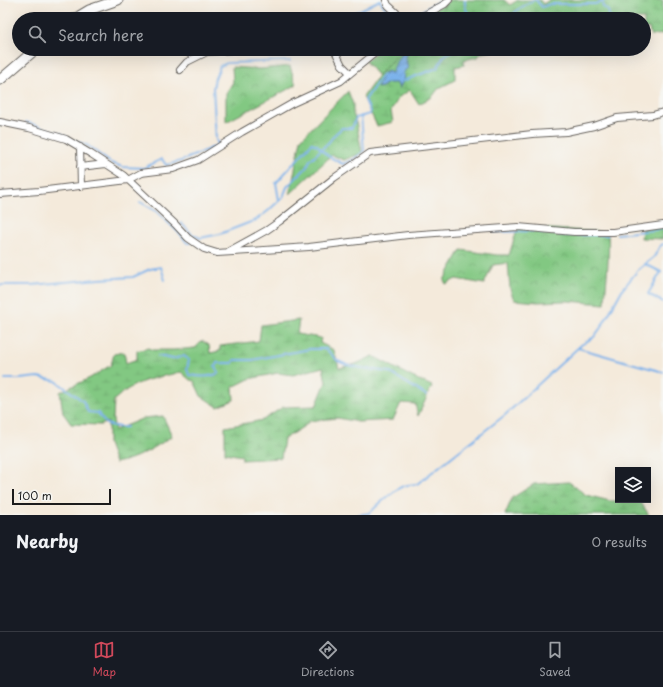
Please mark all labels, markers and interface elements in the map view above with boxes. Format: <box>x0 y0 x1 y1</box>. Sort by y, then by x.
search box <box>12 12 651 56</box>
icon: search <box>26 23 48 45</box>
text: Search here <box>58 23 144 46</box>
map controls <box>615 467 651 503</box>
button: layers <box>615 467 651 503</box>
scale bar <box>12 487 111 506</box>
text: 100 m <box>18 487 52 504</box>
text: Nearby <box>16 528 78 554</box>
text: 0 results <box>592 532 647 551</box>
tab: Map <box>92 639 116 680</box>
tab: Directions <box>301 639 354 680</box>
tab: Saved <box>539 639 571 680</box>

